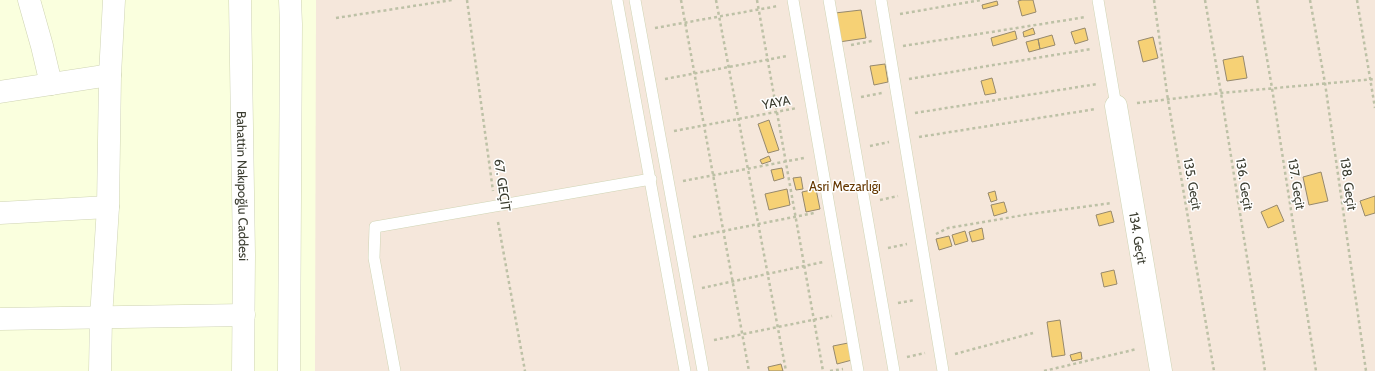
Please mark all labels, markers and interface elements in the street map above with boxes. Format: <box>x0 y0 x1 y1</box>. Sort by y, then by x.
street label: YAYA <box>760 92 791 113</box>
street label: Bahattin Nakıpoğlu Caddesi <box>234 111 252 261</box>
street label: 135. Geçit <box>1181 157 1206 212</box>
street label: 136. Geçit <box>1233 157 1257 212</box>
street label: 137. Geçit <box>1285 157 1309 211</box>
street label: 138. Geçit <box>1337 157 1361 212</box>
street label: 67. GEÇİT <box>491 158 515 212</box>
park label: Asri Mezarlığı <box>809 178 881 194</box>
street label: 134. Geçit <box>1126 211 1151 266</box>

